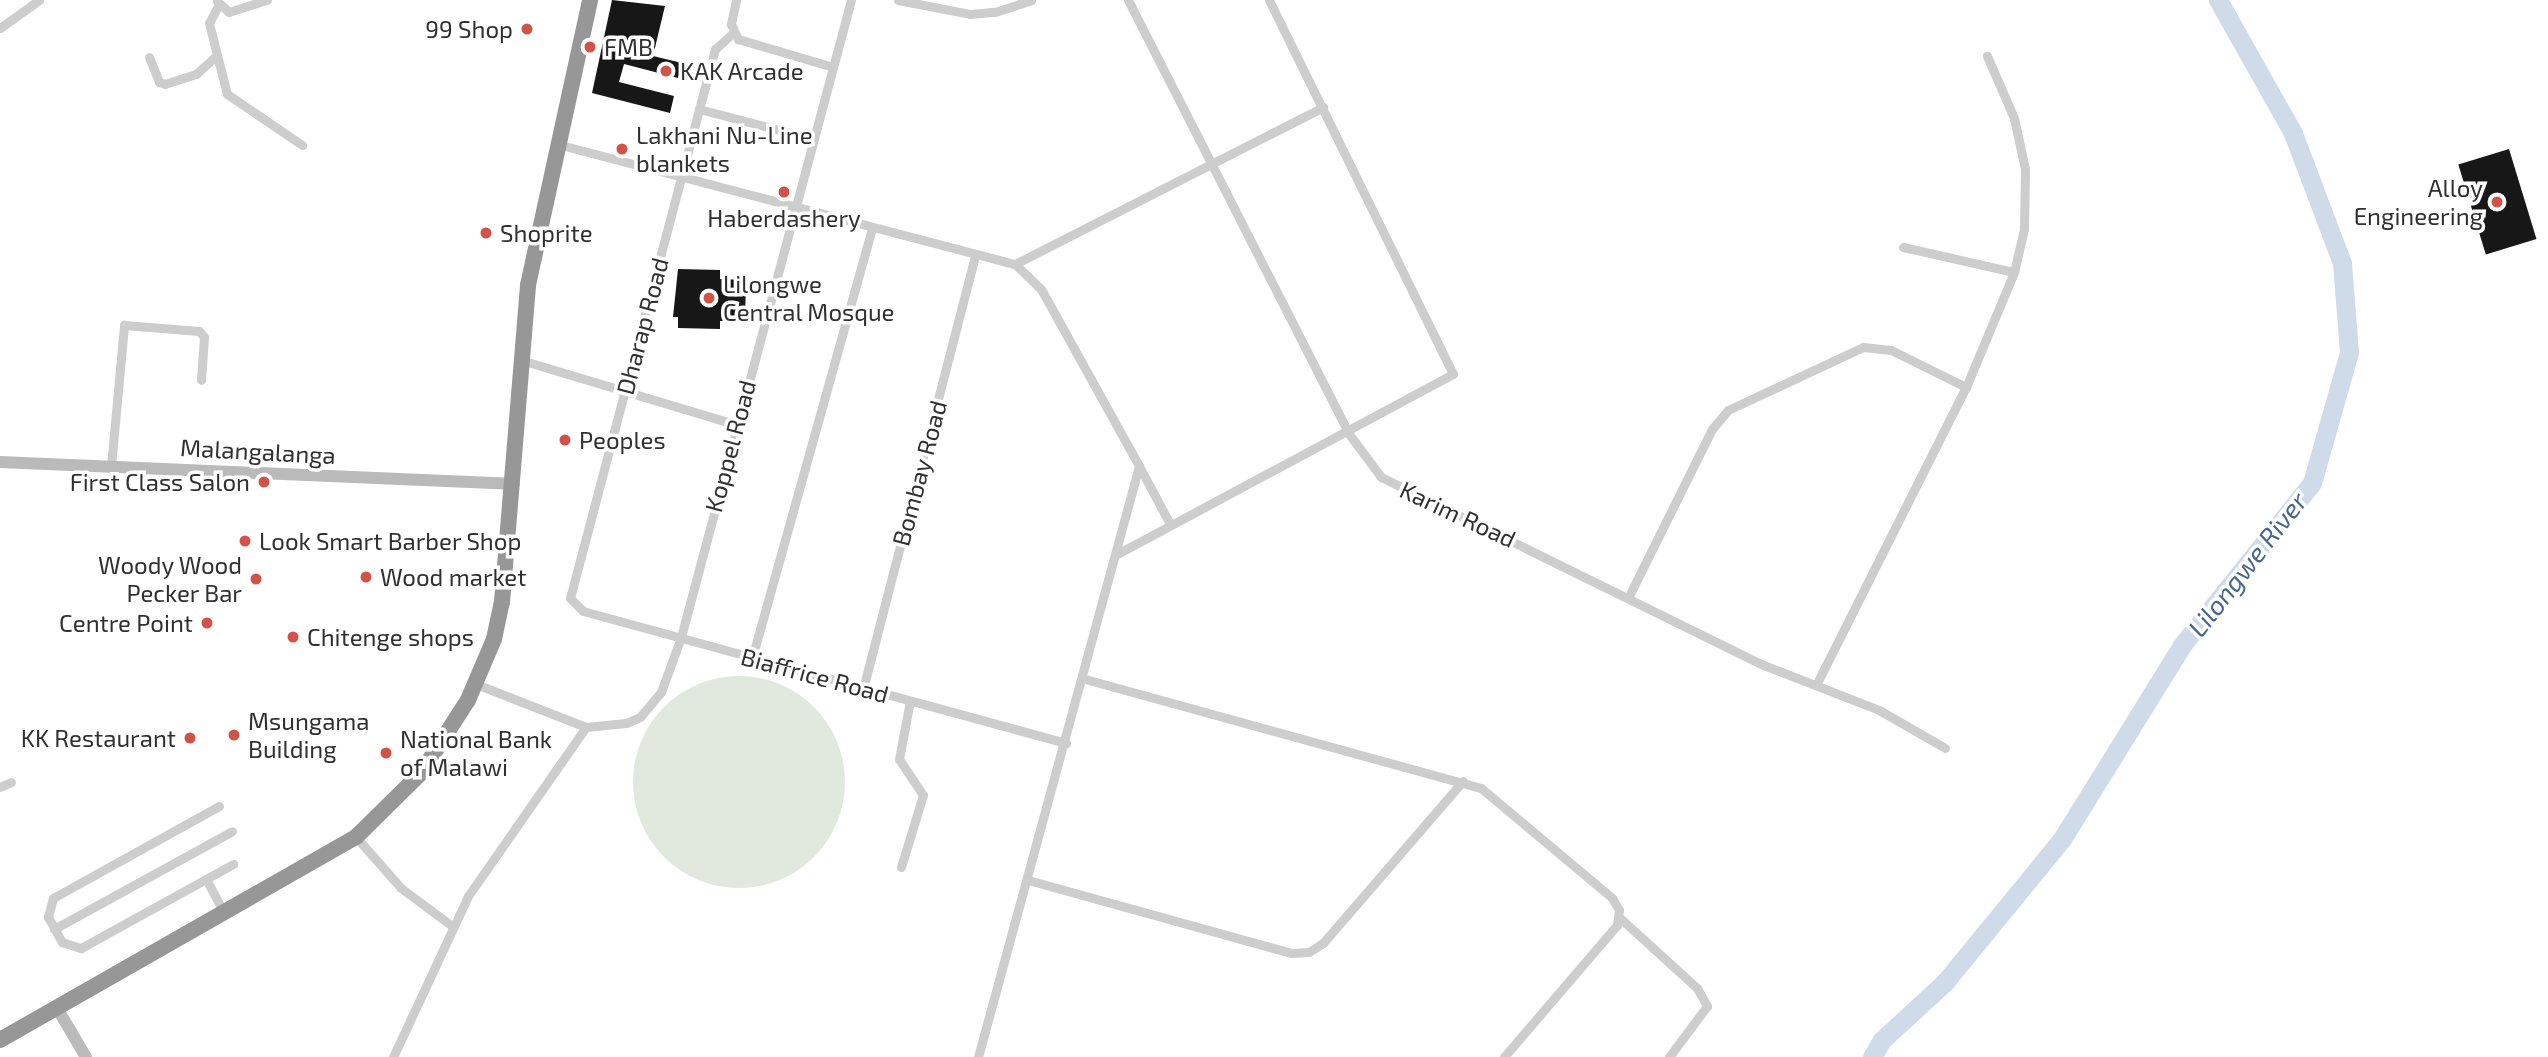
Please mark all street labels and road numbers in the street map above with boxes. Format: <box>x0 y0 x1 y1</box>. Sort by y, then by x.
street label: Dharap Road <box>610 254 674 398</box>
street label: Koppel Road <box>698 377 762 515</box>
street label: Bombay Road <box>886 397 952 549</box>
street label: Malangalanga <box>180 433 336 469</box>
street label: Karim Road <box>1395 475 1521 553</box>
street label: Biaffrice Road <box>738 641 892 709</box>

